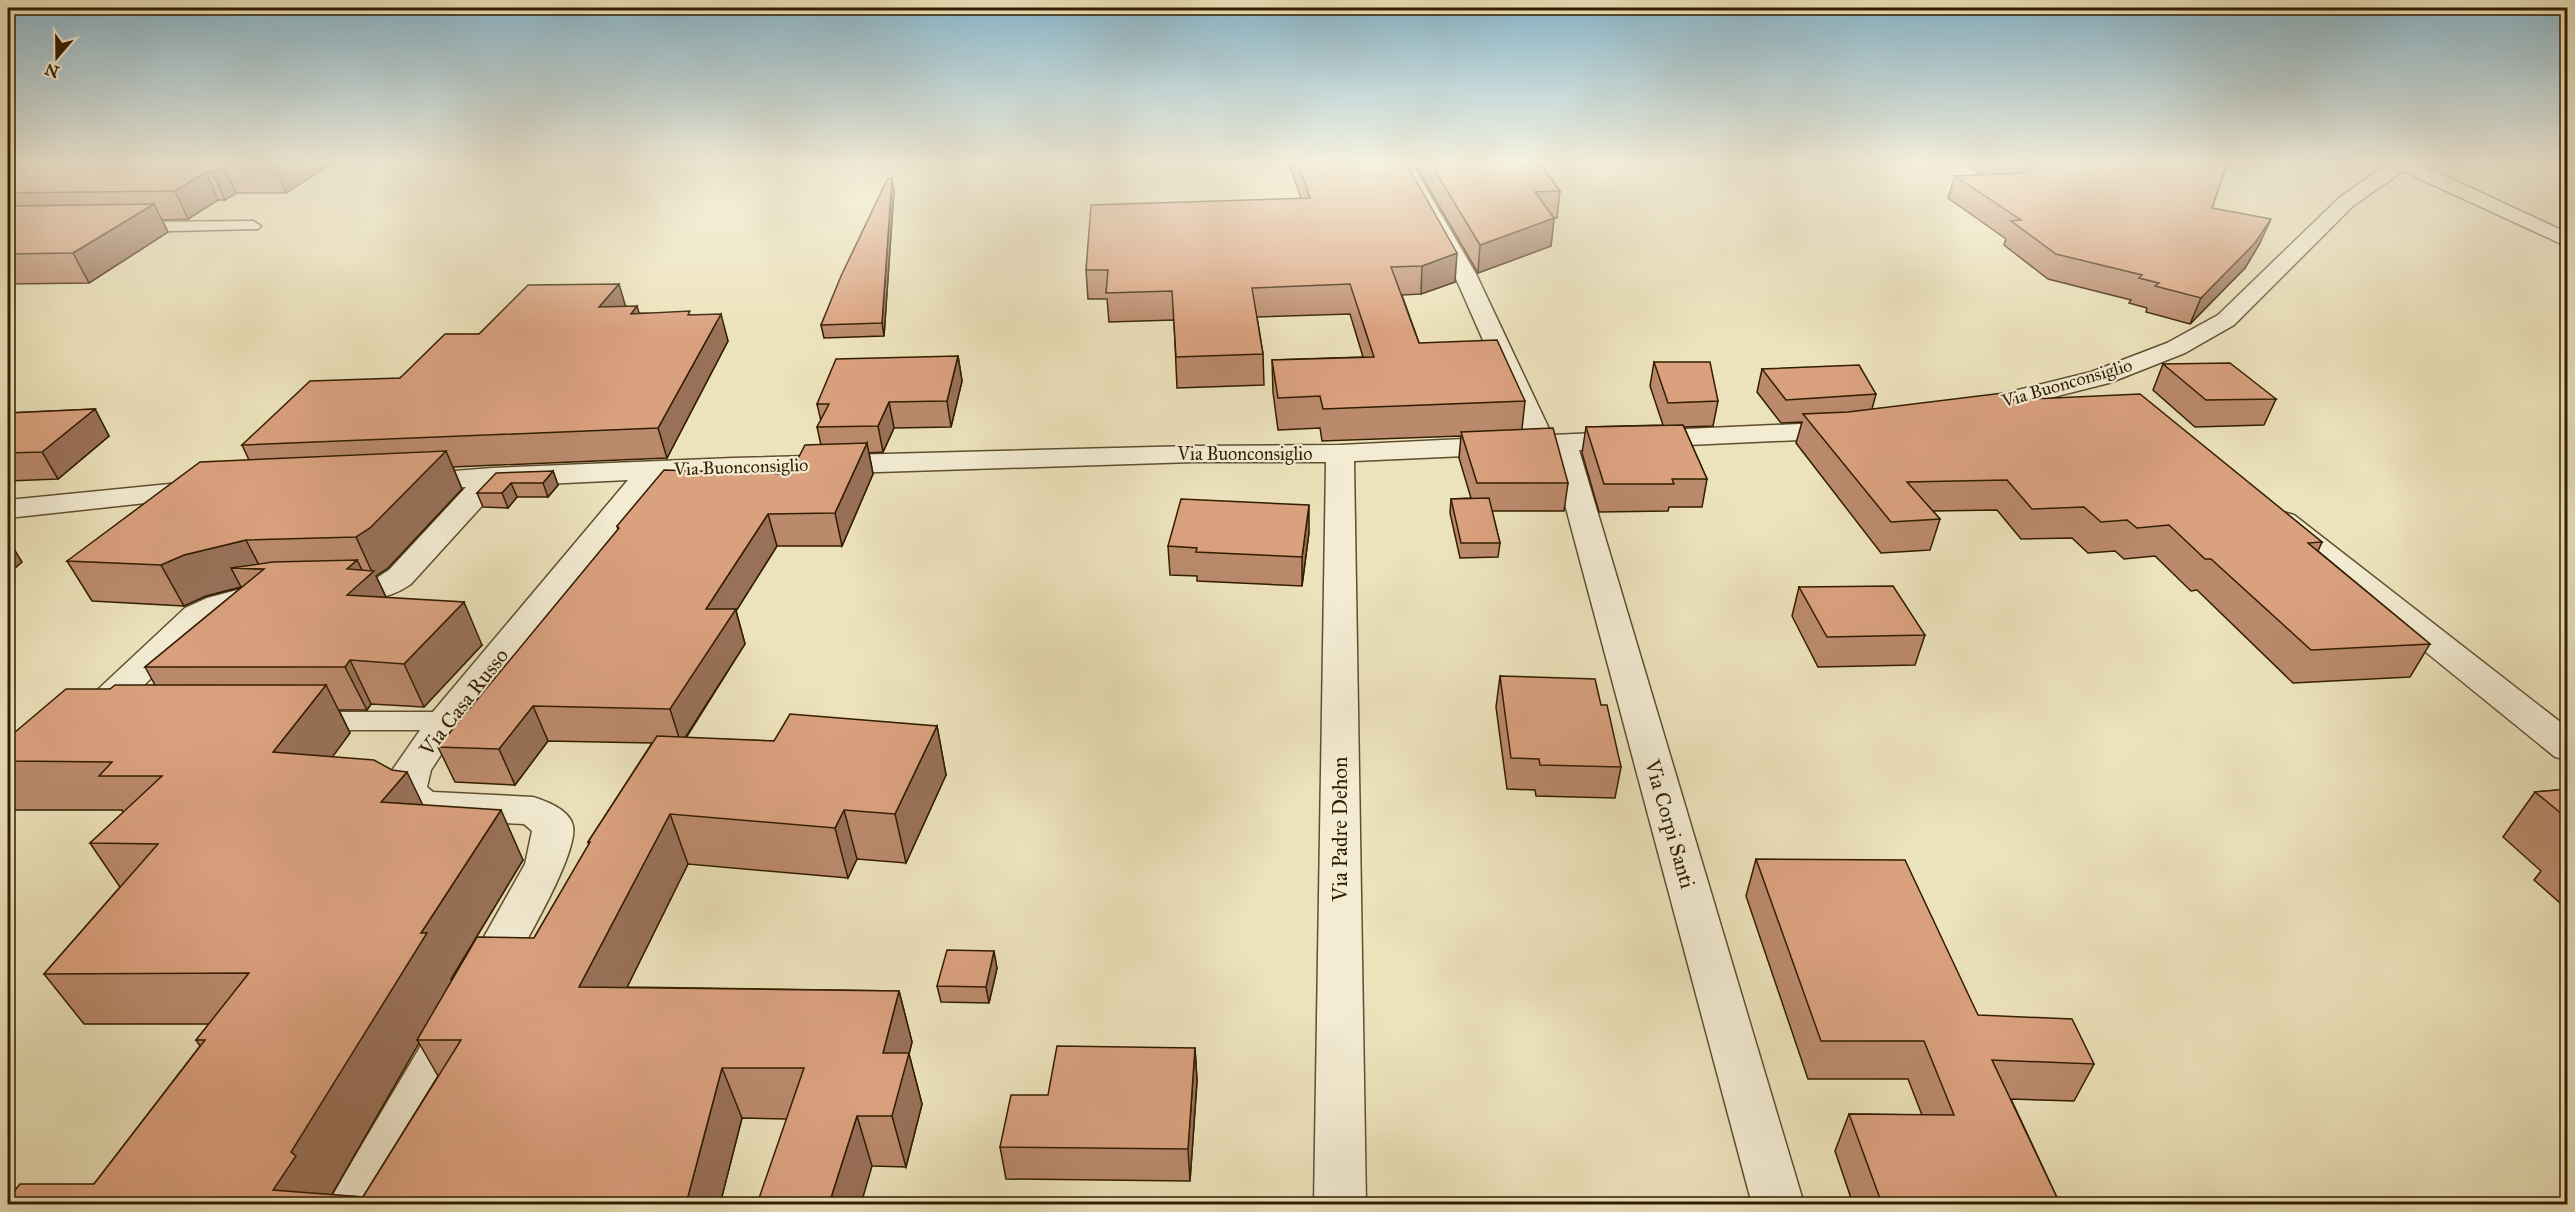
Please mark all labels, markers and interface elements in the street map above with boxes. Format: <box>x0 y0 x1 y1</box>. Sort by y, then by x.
north arrow <box>27 27 87 87</box>
text: N <box>42 59 62 82</box>
street label: Via Buonconsiglio <box>1998 354 2135 413</box>
street label: Via Buonconsiglio <box>1177 443 1312 466</box>
street label: Via Buonconsiglio <box>672 454 809 481</box>
street label: Via Casa Russo <box>413 643 514 762</box>
street label: Via Corpi Santi <box>1639 756 1701 892</box>
street label: Via Padre Dehon <box>1327 757 1353 902</box>

